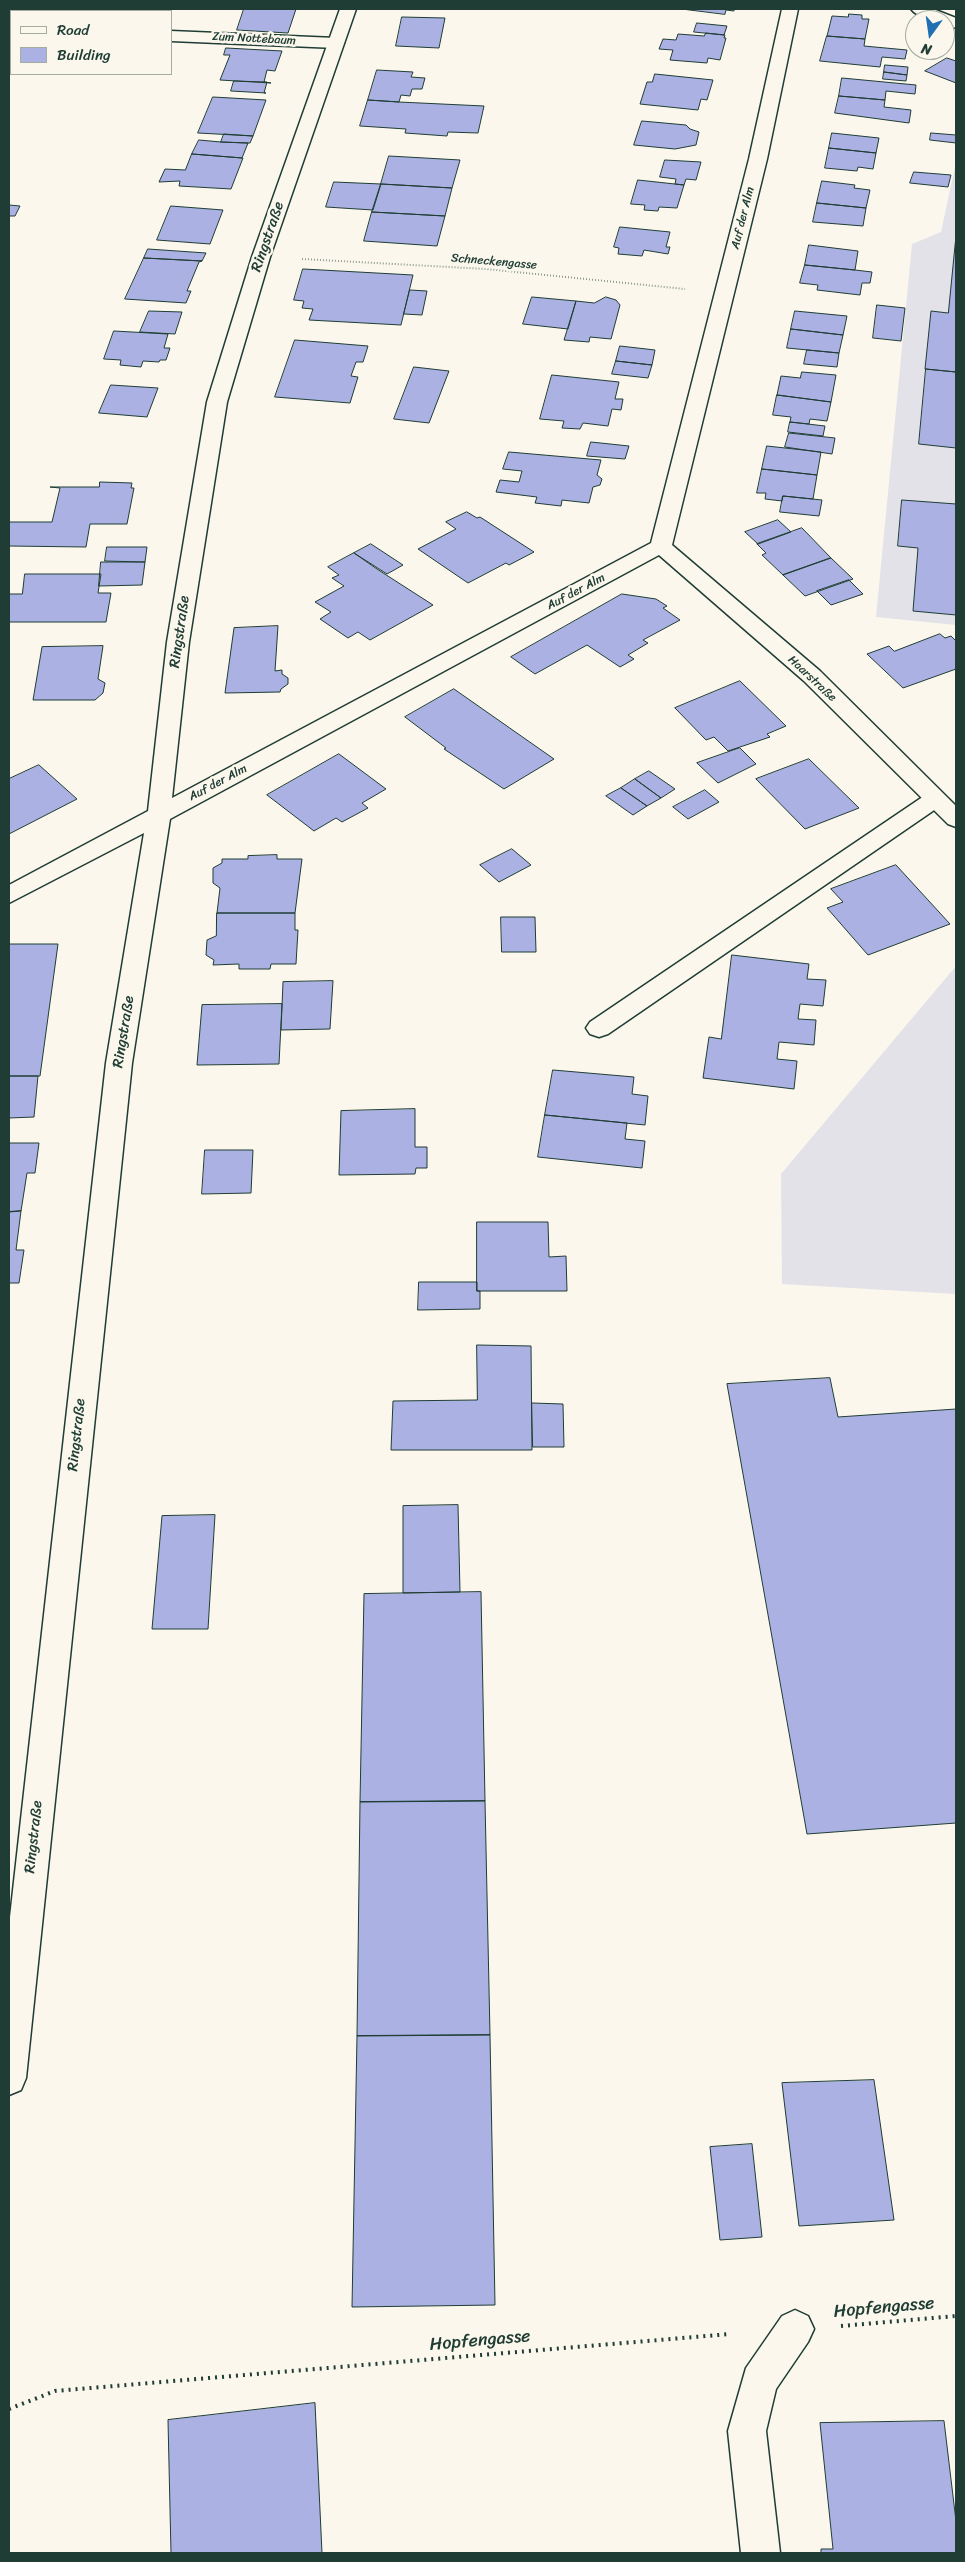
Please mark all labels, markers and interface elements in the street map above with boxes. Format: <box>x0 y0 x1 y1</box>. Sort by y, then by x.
legend <box>10 10 172 75</box>
north arrow <box>905 10 955 60</box>
text: Road <box>57 17 89 43</box>
street label: Zum Nottebaum <box>212 30 296 48</box>
text: N <box>919 36 934 62</box>
text: Building <box>57 42 111 68</box>
street label: Auf der Alm <box>728 185 758 251</box>
street label: Ringstraße <box>248 200 288 274</box>
street label: Schneckengasse <box>450 251 538 273</box>
street label: Auf der Alm <box>544 571 608 613</box>
street label: Ringstraße <box>166 595 194 669</box>
street label: Haarstraße <box>785 653 839 705</box>
street label: Auf der Alm <box>186 762 250 804</box>
street label: Ringstraße <box>109 995 139 1069</box>
street label: Ringstraße <box>64 1398 90 1472</box>
street label: Ringstraße <box>21 1800 47 1874</box>
street label: Hopfengasse <box>833 2293 935 2323</box>
street label: Hopfengasse <box>429 2326 531 2356</box>

